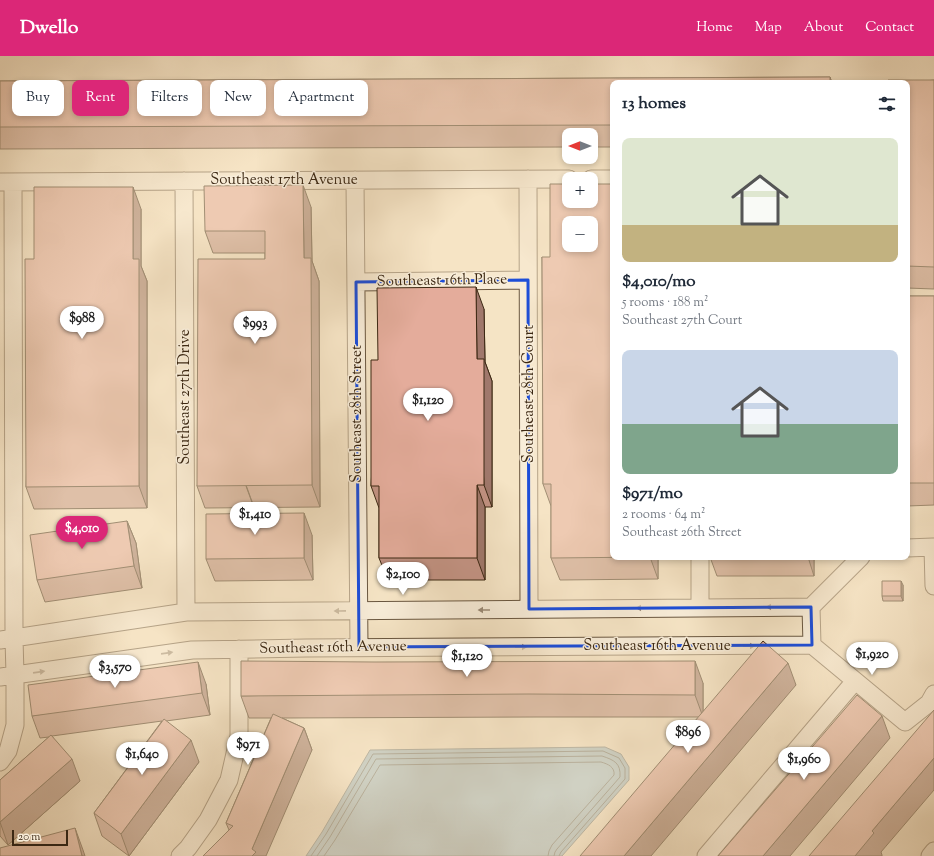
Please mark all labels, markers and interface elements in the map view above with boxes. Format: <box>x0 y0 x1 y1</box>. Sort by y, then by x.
text: Dwello <box>20 15 78 42</box>
text: Home <box>696 18 733 38</box>
text: Map <box>755 18 782 38</box>
text: About <box>804 18 843 38</box>
text: Contact <box>865 18 914 38</box>
chip: Buy <box>12 80 64 116</box>
chip: Rent <box>72 80 129 116</box>
chip: Filters <box>137 80 202 116</box>
chip: New <box>210 80 266 116</box>
chip: Apartment <box>274 80 368 116</box>
text: 13 homes <box>622 92 686 116</box>
icon: filters <box>876 93 898 115</box>
north arrow <box>562 128 598 164</box>
map controls <box>562 128 598 252</box>
icon: home <box>724 164 796 236</box>
street label: Southeast 17th Avenue <box>210 170 358 191</box>
button: + <box>562 172 598 208</box>
button: − <box>562 216 598 252</box>
street label: Southeast 16th Place <box>377 269 507 293</box>
text: $4,010/mo <box>622 270 696 294</box>
text: 5 rooms · 188 m² <box>622 294 708 312</box>
pin: $988 <box>58 306 106 340</box>
text: $988 <box>69 310 95 328</box>
pin: $993 <box>231 311 279 345</box>
text: Southeast 27th Court <box>622 312 742 330</box>
text: $993 <box>243 315 267 333</box>
street label: Southeast 28th Court <box>519 325 540 463</box>
street label: Southeast 27th Drive <box>175 329 196 465</box>
street label: Southeast 28th Street <box>347 345 368 483</box>
icon: home <box>724 376 796 448</box>
pin: $1,120 <box>395 388 461 422</box>
text: $1,120 <box>412 392 444 410</box>
text: $971/mo <box>622 482 683 506</box>
pin: $1,410 <box>222 502 288 536</box>
text: $1,410 <box>239 506 271 524</box>
text: 2 rooms · 64 m² <box>622 506 705 524</box>
pin: $4,010 <box>49 516 115 550</box>
text: $4,010 <box>65 520 99 538</box>
text: Southeast 26th Street <box>622 524 742 542</box>
pin: $2,100 <box>370 562 436 596</box>
text: $2,100 <box>386 566 420 584</box>
one-way arrow <box>765 604 778 610</box>
one-way arrow <box>635 605 648 611</box>
one-way arrow <box>477 607 490 613</box>
one-way arrow <box>333 608 346 614</box>
street label: Southeast 16th Avenue <box>259 636 407 660</box>
street label: Southeast 16th Avenue <box>583 636 731 657</box>
one-way arrow <box>743 642 755 649</box>
pin: $1,920 <box>839 642 905 676</box>
pin: $1,120 <box>434 644 500 678</box>
one-way arrow <box>515 644 528 650</box>
text: $1,920 <box>855 646 889 664</box>
text: $1,120 <box>451 648 483 666</box>
one-way arrow <box>161 650 173 656</box>
pin: $3,570 <box>82 655 148 689</box>
text: $3,570 <box>98 659 132 677</box>
one-way arrow <box>33 668 45 675</box>
pin: $896 <box>664 720 712 754</box>
text: $896 <box>675 724 701 742</box>
pin: $971 <box>224 732 272 766</box>
text: $971 <box>236 736 260 754</box>
pin: $1,640 <box>109 742 175 776</box>
text: $1,640 <box>125 746 159 764</box>
pin: $1,960 <box>771 747 837 781</box>
text: $1,960 <box>787 751 821 769</box>
scale bar <box>12 828 68 847</box>
text: 20 m <box>18 829 40 845</box>

